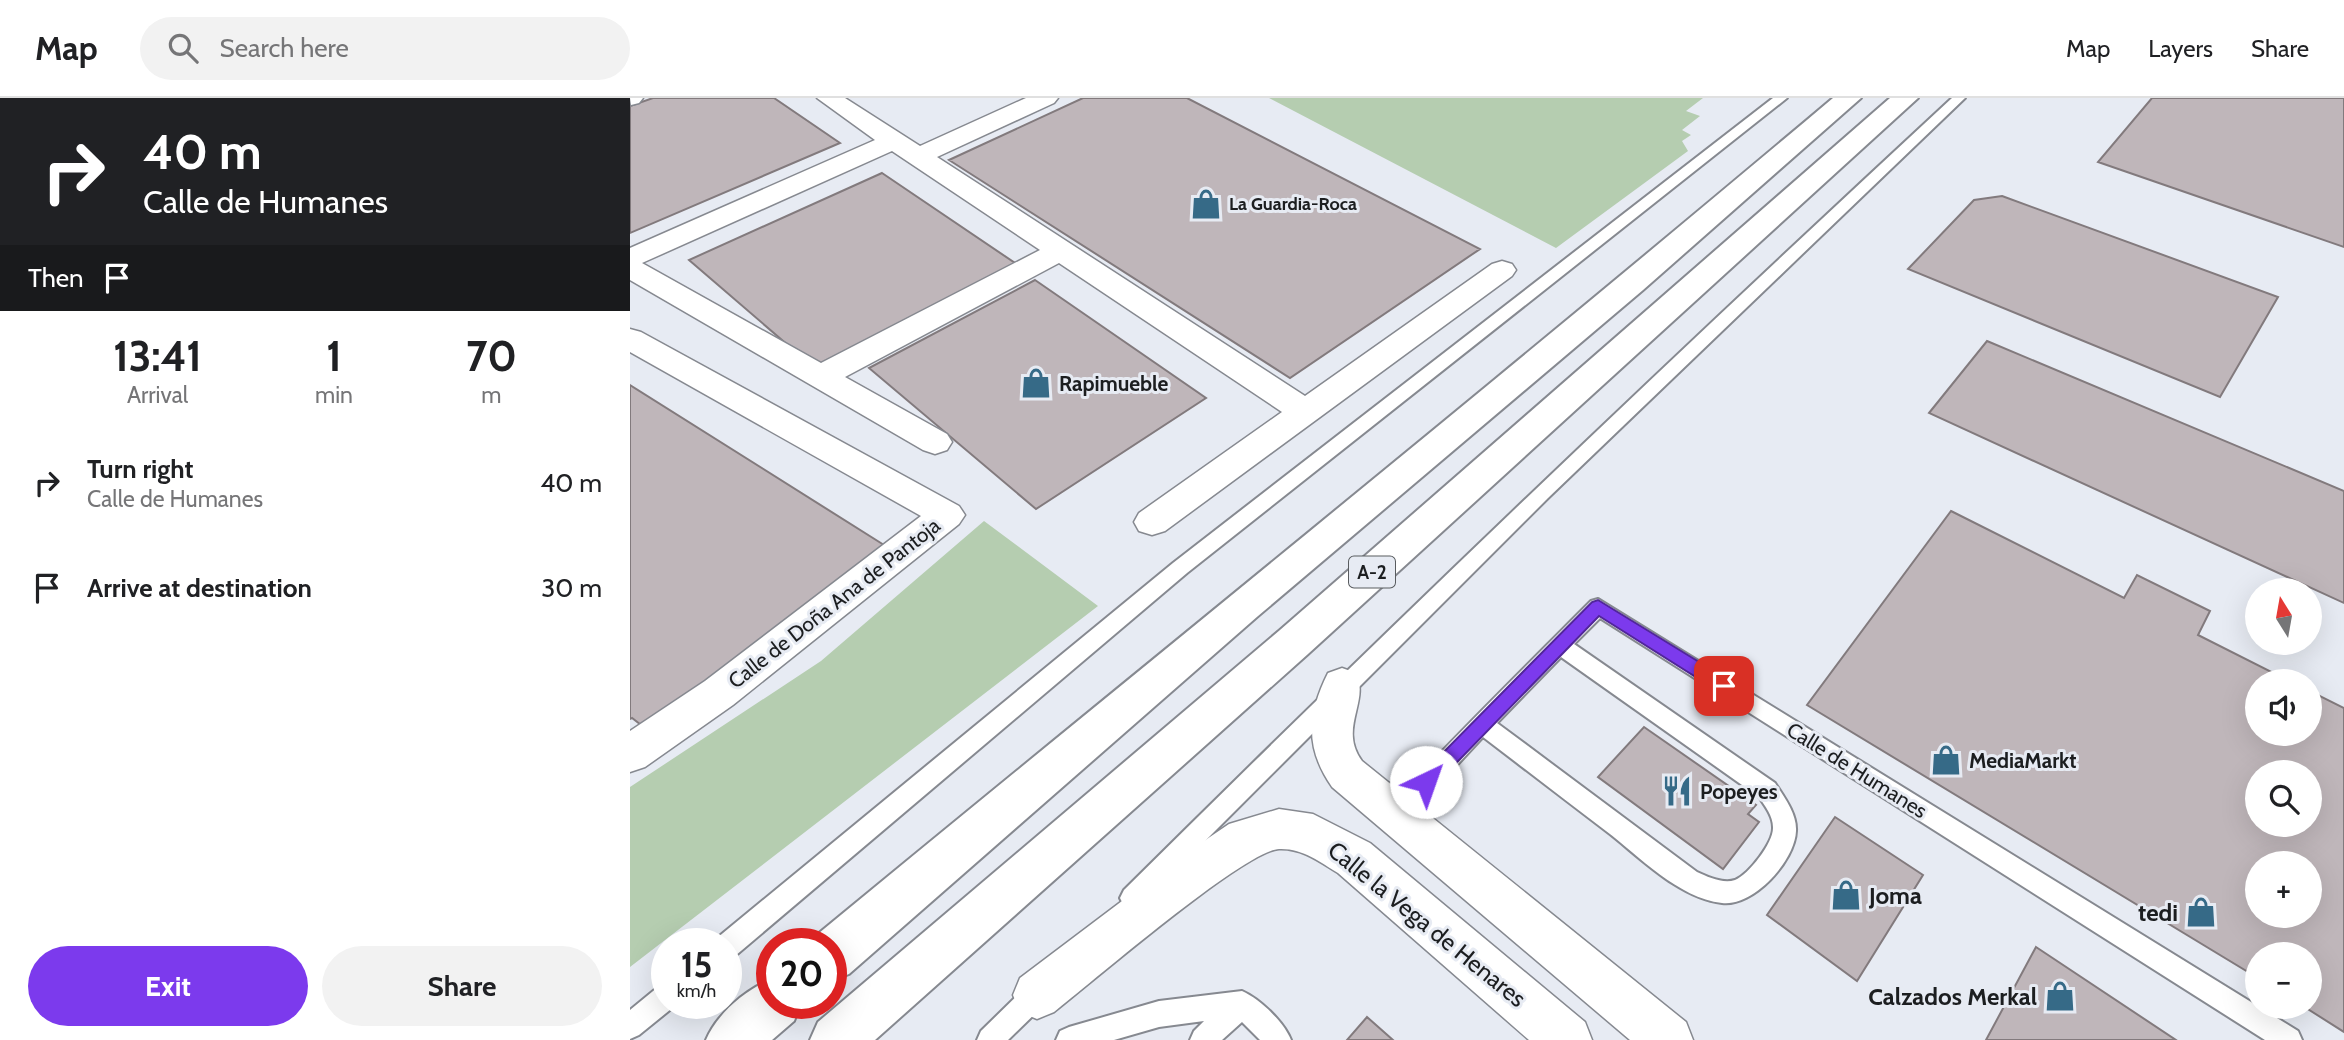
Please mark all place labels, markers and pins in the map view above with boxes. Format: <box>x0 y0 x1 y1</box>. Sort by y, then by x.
shop icon: La Guardia-Roca <box>1189 187 1223 221</box>
place label: La Guardia-Roca <box>1229 193 1357 215</box>
shop icon: Rapimueble <box>1019 366 1053 400</box>
place label: Rapimueble <box>1059 371 1169 396</box>
pin <box>1694 656 1754 716</box>
shop icon: MediaMarkt <box>1929 743 1963 777</box>
place label: MediaMarkt <box>1969 748 2077 773</box>
restaurant icon: Popeyes <box>1660 774 1694 808</box>
place label: Popeyes <box>1700 779 1778 804</box>
shop icon: Joma <box>1829 878 1863 912</box>
place label: Joma <box>1868 881 1922 910</box>
shop icon: tedi <box>2184 895 2218 929</box>
place label: tedi <box>2138 898 2178 927</box>
shop icon: Calzados Merkal <box>2043 979 2077 1013</box>
place label: Calzados Merkal <box>1868 982 2037 1011</box>

